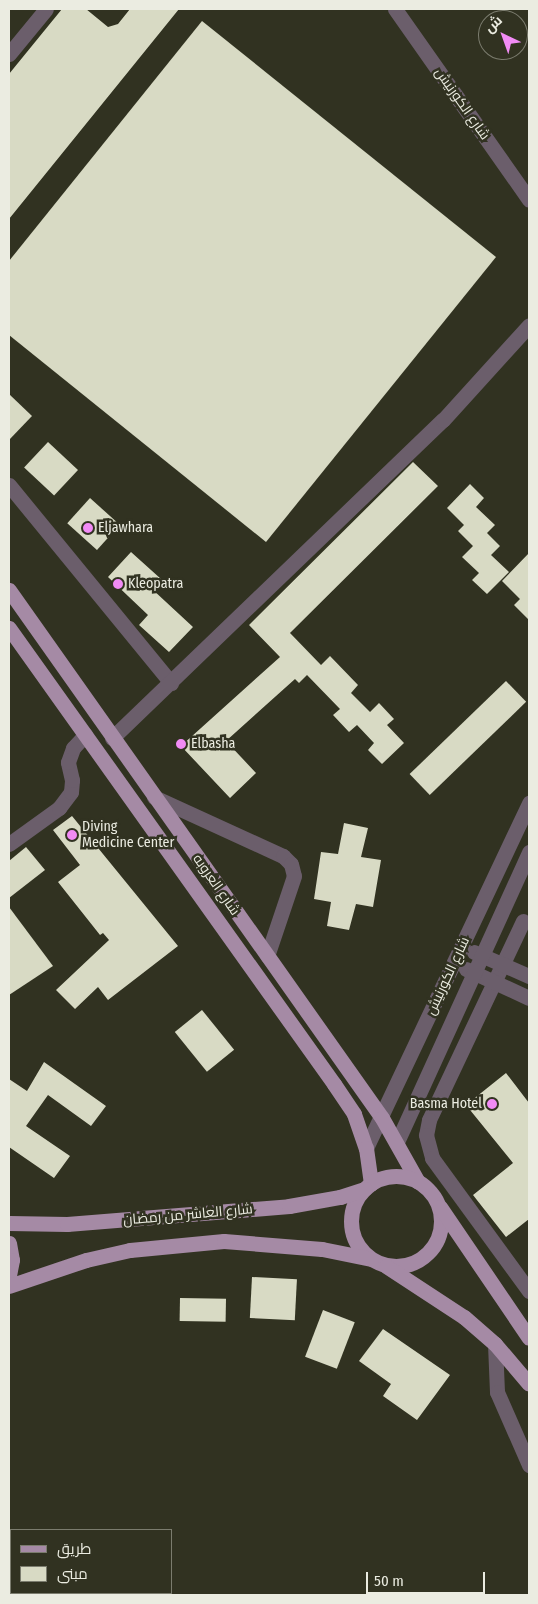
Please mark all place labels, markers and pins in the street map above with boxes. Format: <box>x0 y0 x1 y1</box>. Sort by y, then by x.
place label: Eljawhara <box>98 520 153 536</box>
marker: Eljawhara <box>82 522 94 534</box>
place label: Kleopatra <box>128 576 183 592</box>
marker: Kleopatra <box>112 578 124 590</box>
place label: Elbasha <box>191 736 235 752</box>
marker: Elbasha <box>175 738 187 750</box>
place label: Diving Medicine Center <box>82 819 174 852</box>
marker: Diving Medicine Center <box>66 829 78 841</box>
place label: Basma Hotel <box>410 1096 482 1112</box>
marker: Basma Hotel <box>486 1098 498 1110</box>

